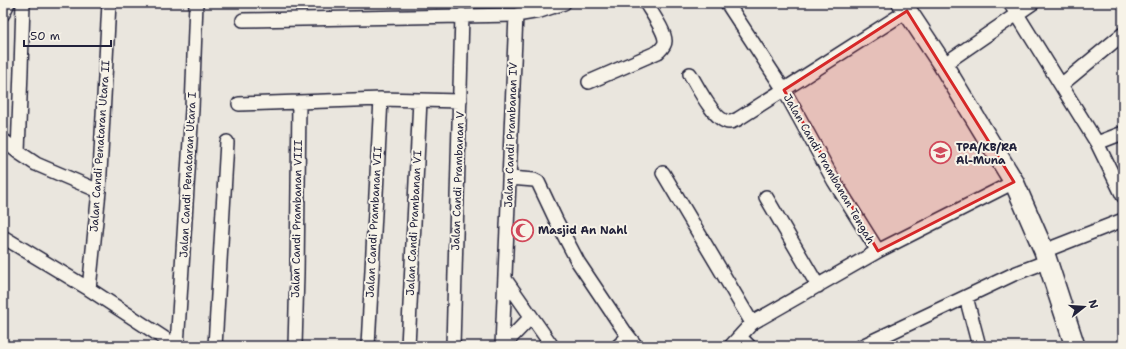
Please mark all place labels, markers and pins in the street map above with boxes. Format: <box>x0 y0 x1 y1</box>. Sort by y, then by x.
school or university icon: TPA/KB/RA Al-Muna <box>928 140 954 166</box>
place label: TPA/KB/RA Al-Muna <box>956 140 1018 168</box>
mosque icon: Masjid An Nahl <box>509 217 535 243</box>
place label: Masjid An Nahl <box>538 223 627 238</box>

